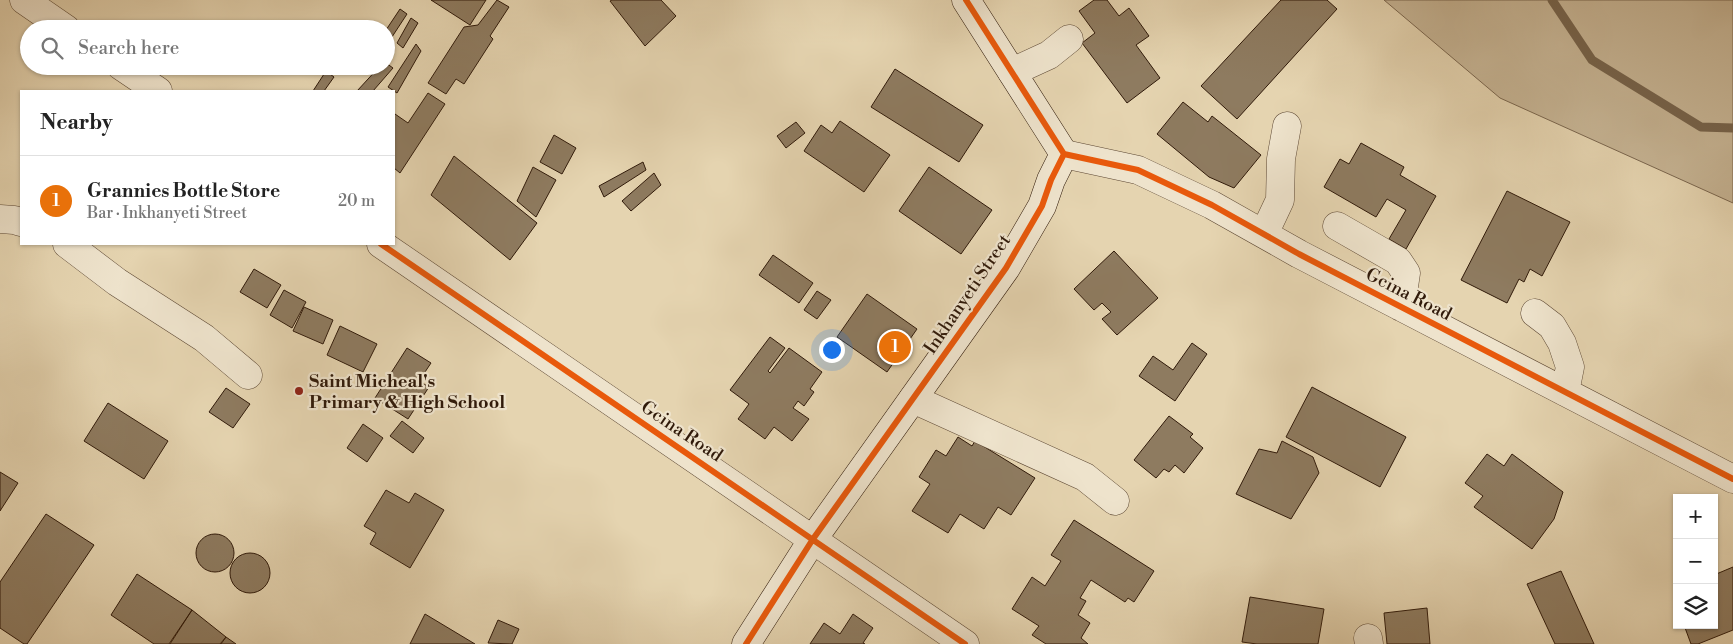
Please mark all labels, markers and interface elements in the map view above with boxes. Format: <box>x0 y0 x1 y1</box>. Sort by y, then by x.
search box <box>20 20 395 75</box>
icon: search <box>38 34 66 62</box>
text: Search here <box>78 36 179 60</box>
text: Nearby <box>40 110 113 136</box>
text: Grannies Bottle Store <box>87 179 280 203</box>
text: 1 <box>52 191 60 211</box>
text: 20 m <box>338 191 375 211</box>
text: Bar · Inkhanyeti Street <box>87 203 247 223</box>
street label: Inkhanyeti Street <box>919 229 1016 359</box>
street label: Gcina Road <box>1362 263 1456 326</box>
pin: 1 <box>879 328 911 366</box>
your location <box>819 337 845 363</box>
place label: Saint Micheal's Primary & High School <box>309 370 505 414</box>
marker: Saint Micheal's Primary & High School <box>293 385 305 397</box>
street label: Gcina Road <box>636 396 728 468</box>
map controls <box>1673 494 1718 629</box>
button: + <box>1673 494 1718 539</box>
button: − <box>1673 539 1718 584</box>
button: layers <box>1673 584 1718 629</box>

